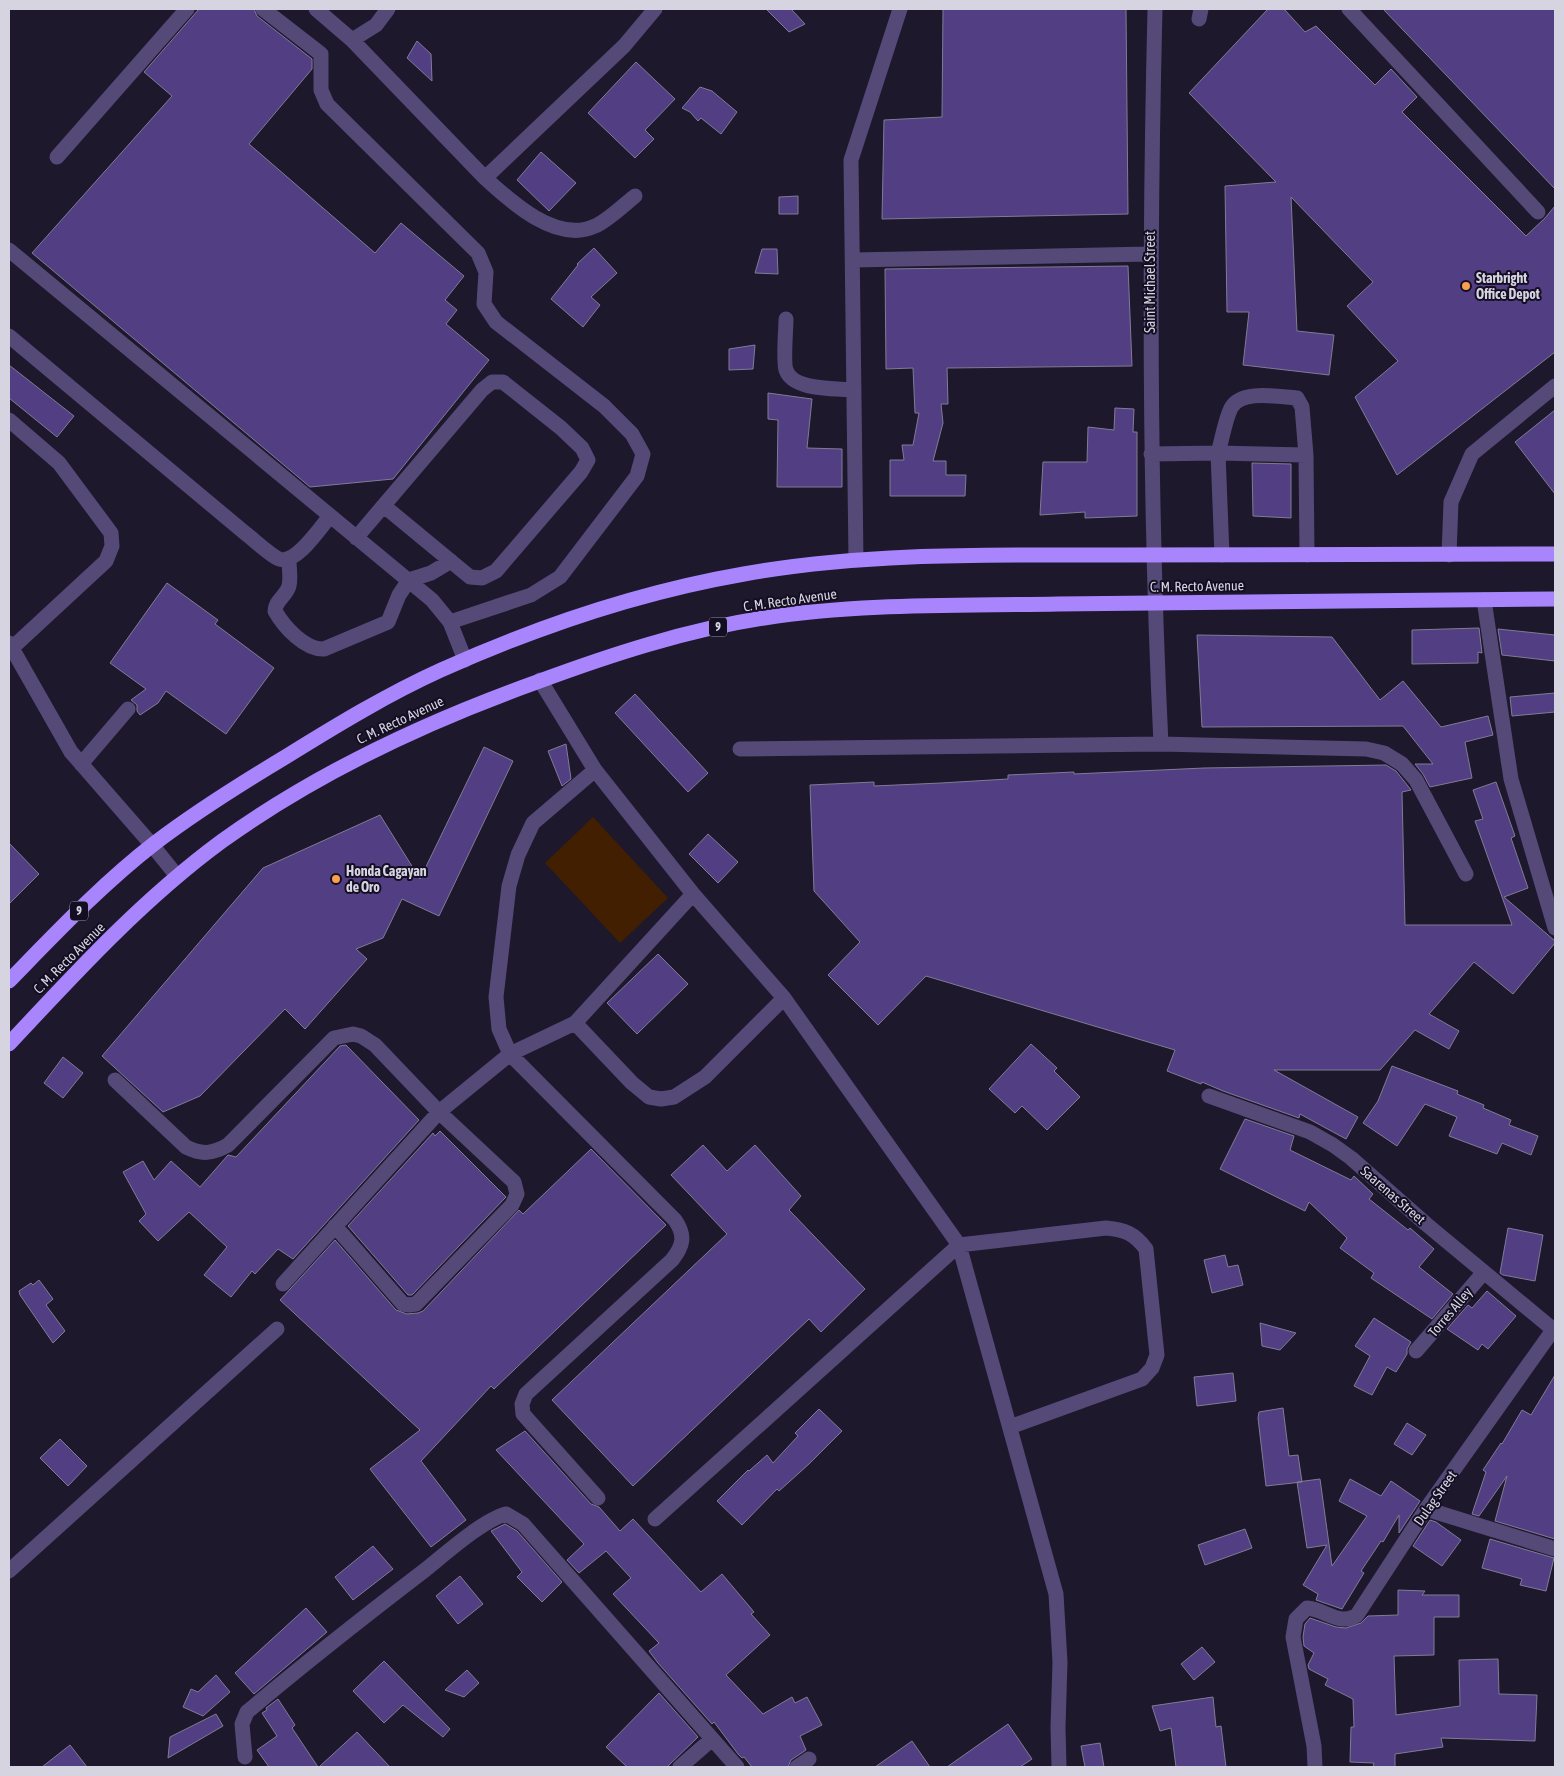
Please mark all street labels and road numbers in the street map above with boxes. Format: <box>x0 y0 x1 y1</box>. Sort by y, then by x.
street label: Saint Michael Street <box>1142 231 1158 333</box>
street label: C. M. Recto Avenue <box>1150 577 1244 595</box>
street label: C. M. Recto Avenue <box>742 586 838 614</box>
road number: 9 <box>709 618 727 636</box>
street label: C. M. Recto Avenue <box>354 693 446 747</box>
road number: 9 <box>70 901 88 920</box>
street label: C. M. Recto Avenue <box>30 919 108 997</box>
street label: Saarenas Street <box>1357 1163 1429 1227</box>
street label: Torres Alley <box>1425 1284 1475 1340</box>
street label: Dulag Street <box>1410 1467 1460 1529</box>

